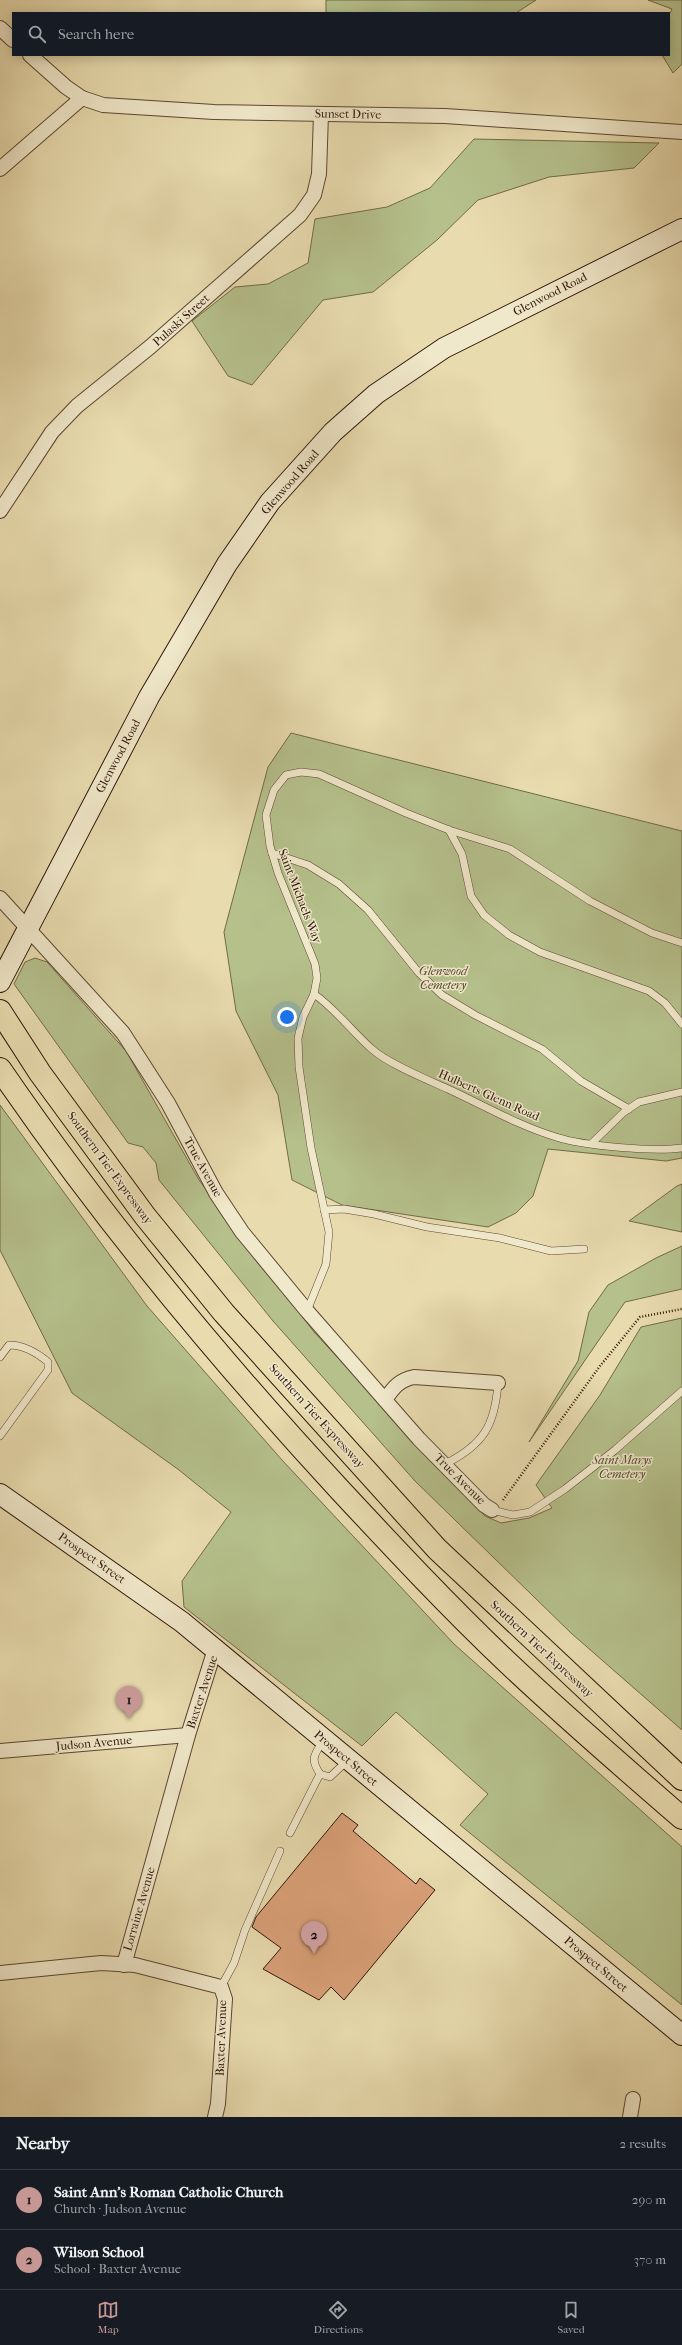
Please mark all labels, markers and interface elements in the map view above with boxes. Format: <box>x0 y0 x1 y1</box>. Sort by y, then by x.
search box <box>12 12 670 56</box>
icon: search <box>26 23 48 45</box>
text: Search here <box>58 25 134 43</box>
street label: Sunset Drive <box>315 106 381 122</box>
street label: Glenwood Road <box>511 269 590 319</box>
street label: Pulaski Street <box>150 290 213 349</box>
street label: Glenwood Road <box>258 446 322 517</box>
street label: Glenwood Road <box>93 717 143 795</box>
street label: Saint Michaels Way <box>276 847 325 946</box>
park label: Glenwood Cemetery <box>419 964 469 992</box>
your location <box>277 1007 297 1027</box>
street label: Hulberts Glenn Road <box>436 1066 542 1124</box>
street label: Southern Tier Expressway <box>64 1109 156 1228</box>
street label: True Avenue <box>181 1135 225 1199</box>
street label: Southern Tier Expressway <box>266 1361 368 1472</box>
street label: True Avenue <box>432 1451 488 1507</box>
park label: Saint Marys Cemetery <box>591 1453 652 1481</box>
street label: Prospect Street <box>56 1530 129 1587</box>
street label: Southern Tier Expressway <box>488 1598 597 1701</box>
street label: Baxter Avenue <box>184 1654 220 1730</box>
pin: 1 <box>116 1686 142 1719</box>
street label: Prospect Street <box>311 1727 381 1789</box>
street label: Judson Avenue <box>54 1733 133 1753</box>
street label: Lorraine Avenue <box>120 1865 158 1953</box>
pin: 2 <box>301 1921 327 1954</box>
street label: Prospect Street <box>561 1933 631 1995</box>
street label: Baxter Avenue <box>213 2000 229 2076</box>
text: Nearby <box>16 2133 70 2153</box>
text: 2 results <box>620 2136 666 2151</box>
text: Saint Ann's Roman Catholic Church <box>54 2183 283 2201</box>
text: 1 <box>27 2192 31 2207</box>
text: 290 m <box>632 2192 666 2207</box>
text: Church · Judson Avenue <box>54 2201 187 2216</box>
text: Wilson School <box>54 2243 144 2261</box>
text: 2 <box>26 2252 32 2267</box>
text: 370 m <box>634 2252 666 2267</box>
text: School · Baxter Avenue <box>54 2261 181 2276</box>
tab: Map <box>97 2299 119 2336</box>
tab: Directions <box>314 2299 363 2336</box>
tab: Saved <box>557 2299 585 2336</box>

